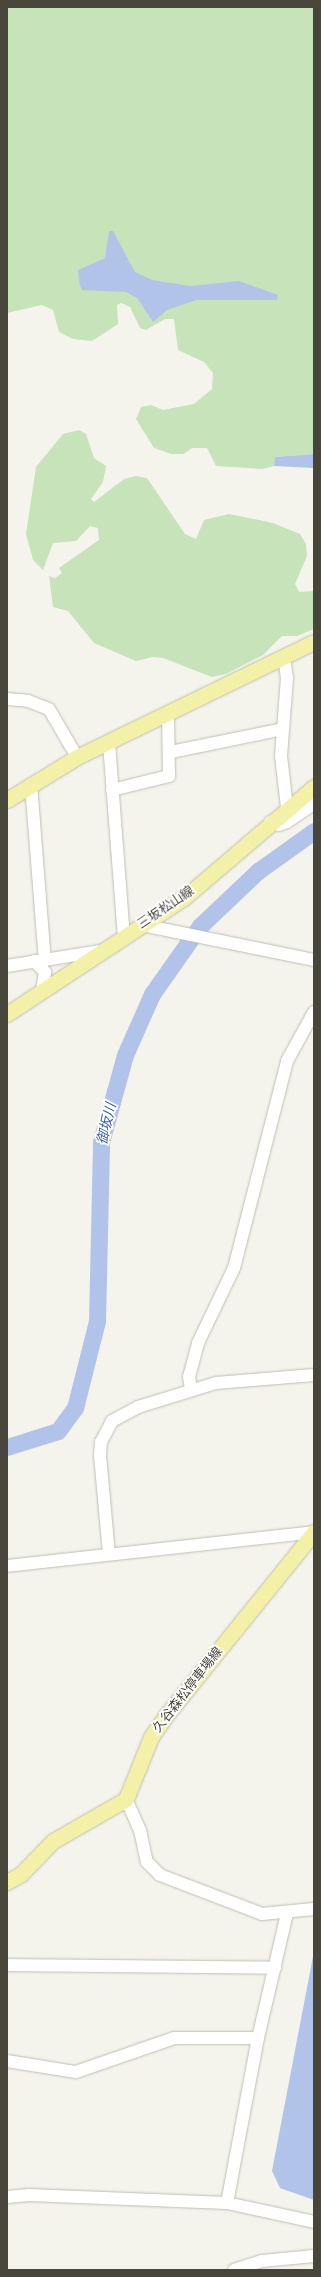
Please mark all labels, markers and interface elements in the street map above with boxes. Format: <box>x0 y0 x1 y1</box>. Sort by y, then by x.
street label: 三坂松山線 <box>135 883 197 933</box>
water label: 御坂川 <box>94 1102 120 1146</box>
street label: 久谷森松停車場線 <box>150 1644 226 1736</box>

